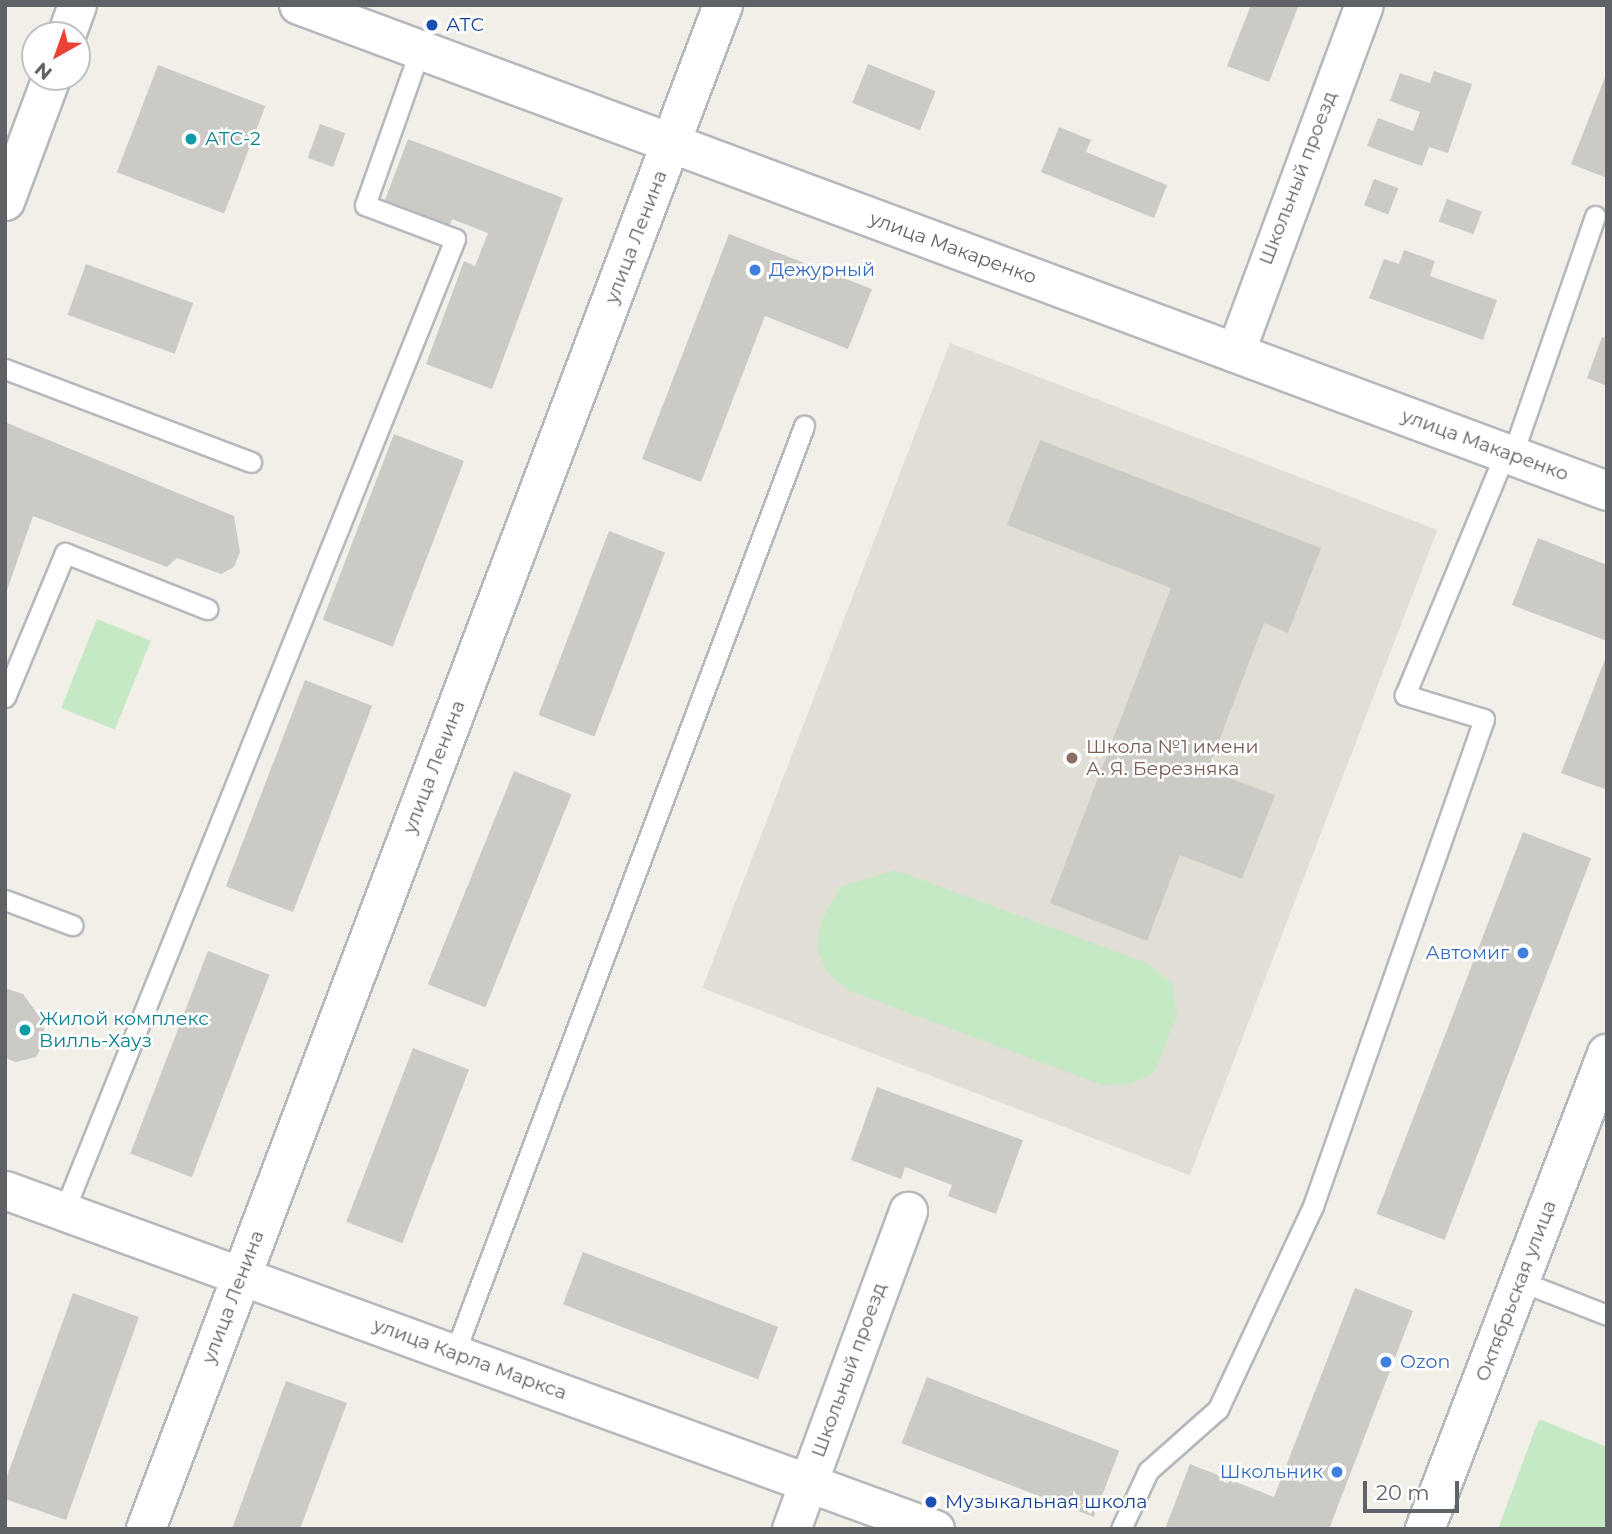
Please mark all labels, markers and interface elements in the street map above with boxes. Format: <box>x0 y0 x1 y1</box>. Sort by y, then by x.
place label: АТС <box>446 14 484 36</box>
marker: АТС <box>424 17 440 33</box>
north arrow <box>21 21 91 91</box>
text: N <box>30 57 57 85</box>
street label: Школьный проезд <box>1254 88 1342 268</box>
place label: АТС-2 <box>205 128 261 150</box>
marker: АТС-2 <box>183 131 199 147</box>
street label: улица Ленина <box>600 167 672 307</box>
street label: улица Макаренко <box>866 207 1040 289</box>
place label: Дежурный <box>769 259 875 281</box>
marker: Дежурный <box>747 262 763 278</box>
street label: улица Макаренко <box>1398 404 1572 486</box>
street label: улица Ленина <box>398 697 470 837</box>
place label: Школа №1 имени А. Я. Березняка <box>1086 736 1258 780</box>
marker: Школа №1 имени А. Я. Березняка <box>1064 750 1080 766</box>
place label: Автомиг <box>1426 942 1509 964</box>
marker: Автомиг <box>1515 945 1531 961</box>
place label: Жилой комплекс Вилль-Хауз <box>39 1008 209 1052</box>
marker: Жилой комплекс Вилль-Хауз <box>17 1022 33 1038</box>
street label: Октябрьская улица <box>1471 1197 1561 1385</box>
street label: улица Ленина <box>197 1227 269 1367</box>
street label: Школьный проезд <box>807 1280 891 1460</box>
street label: улица Карла Маркса <box>370 1313 570 1405</box>
place label: Ozon <box>1400 1351 1450 1373</box>
marker: Ozon <box>1378 1354 1394 1370</box>
place label: Школьник <box>1220 1461 1323 1483</box>
marker: Школьник <box>1329 1464 1345 1480</box>
scale bar <box>1367 1468 1463 1512</box>
text: 20 m <box>1376 1480 1430 1505</box>
place label: Музыкальная школа <box>945 1491 1147 1513</box>
marker: Музыкальная школа <box>923 1494 939 1510</box>

